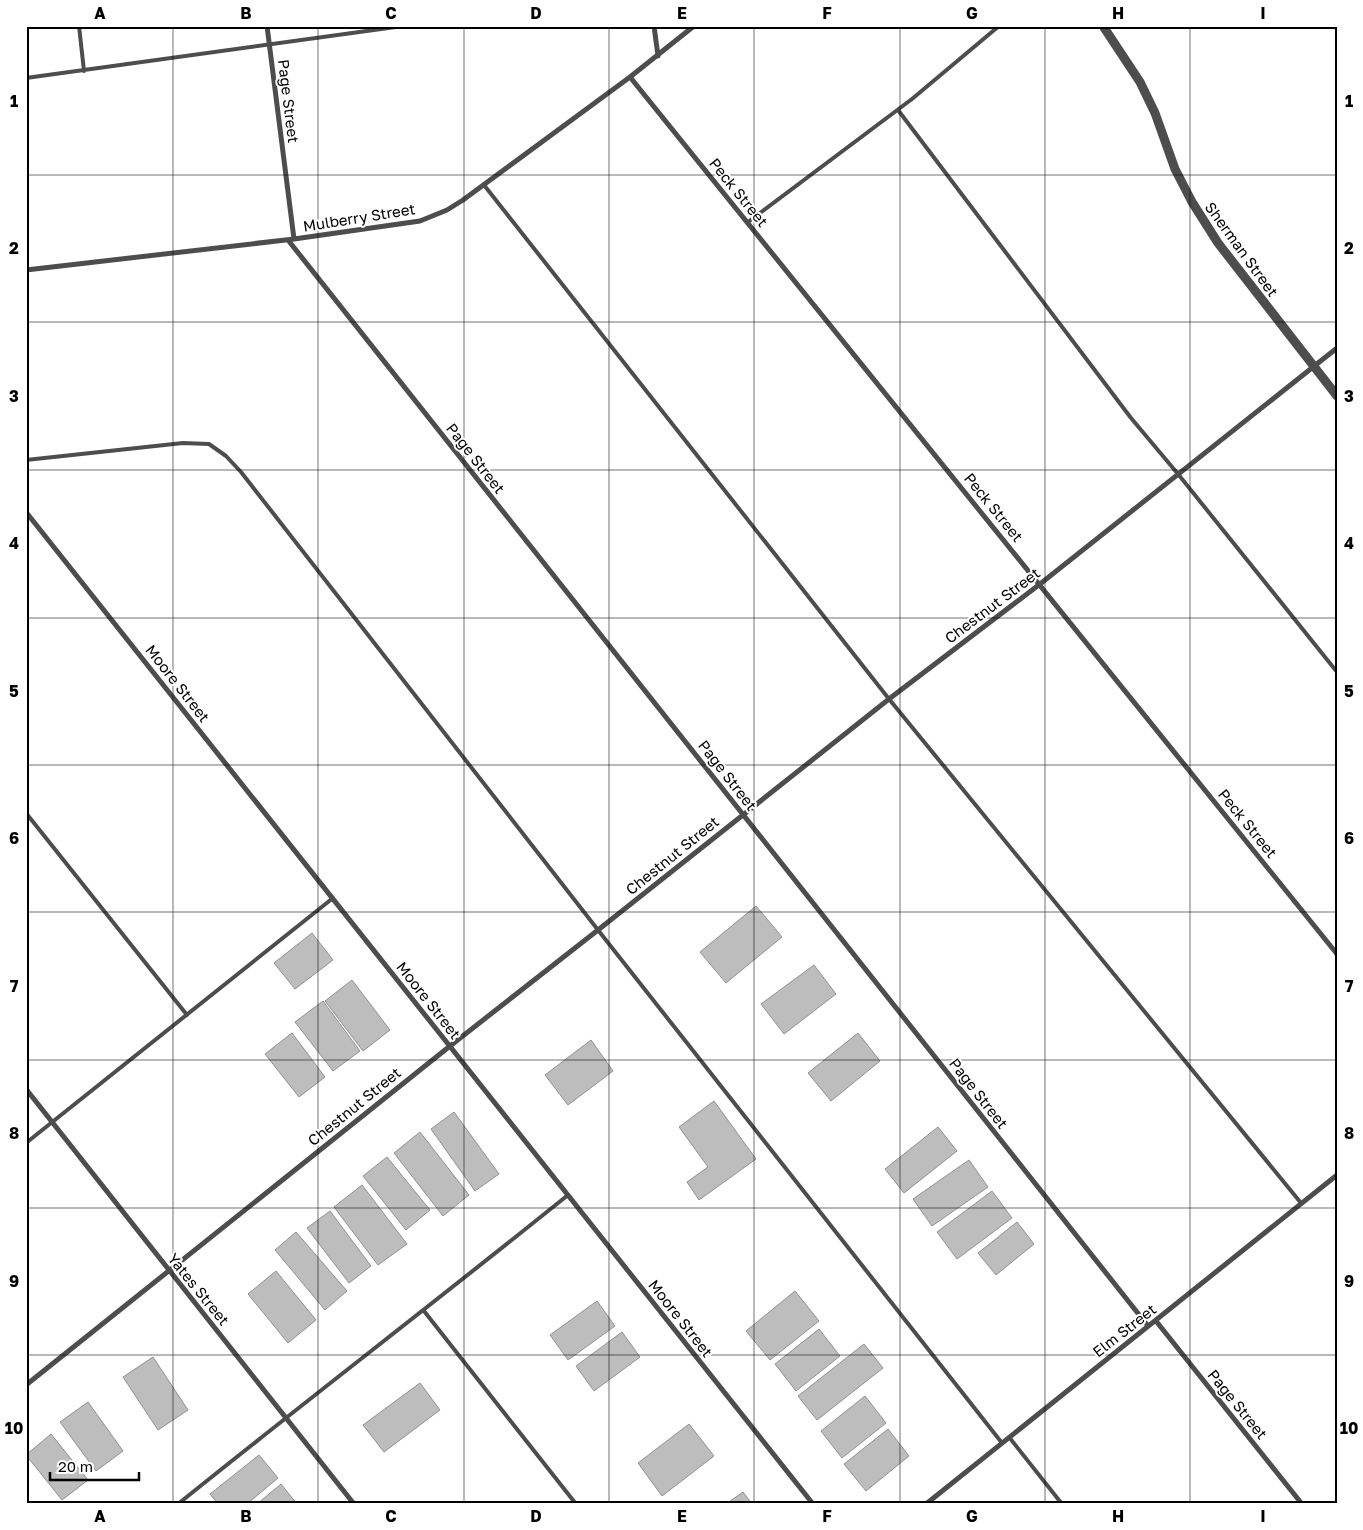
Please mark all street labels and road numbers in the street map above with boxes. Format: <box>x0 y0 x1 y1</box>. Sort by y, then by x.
street label: Page Street <box>275 58 303 144</box>
street label: Peck Street <box>706 154 772 230</box>
street label: Sherman Street <box>1202 198 1282 300</box>
street label: Mulberry Street <box>302 199 416 235</box>
street label: Page Street <box>443 419 509 497</box>
street label: Peck Street <box>961 469 1027 545</box>
street label: Chestnut Street <box>941 563 1043 647</box>
street label: Moore Street <box>142 641 214 725</box>
street label: Page Street <box>695 736 761 814</box>
street label: Peck Street <box>1215 785 1281 861</box>
street label: Chestnut Street <box>622 812 722 898</box>
street label: Moore Street <box>393 958 465 1042</box>
street label: Page Street <box>946 1054 1012 1132</box>
street label: Chestnut Street <box>304 1063 404 1149</box>
street label: Yates Street <box>164 1249 234 1329</box>
street label: Moore Street <box>645 1276 717 1360</box>
street label: Elm Street <box>1089 1300 1159 1360</box>
street label: Page Street <box>1205 1366 1271 1442</box>

